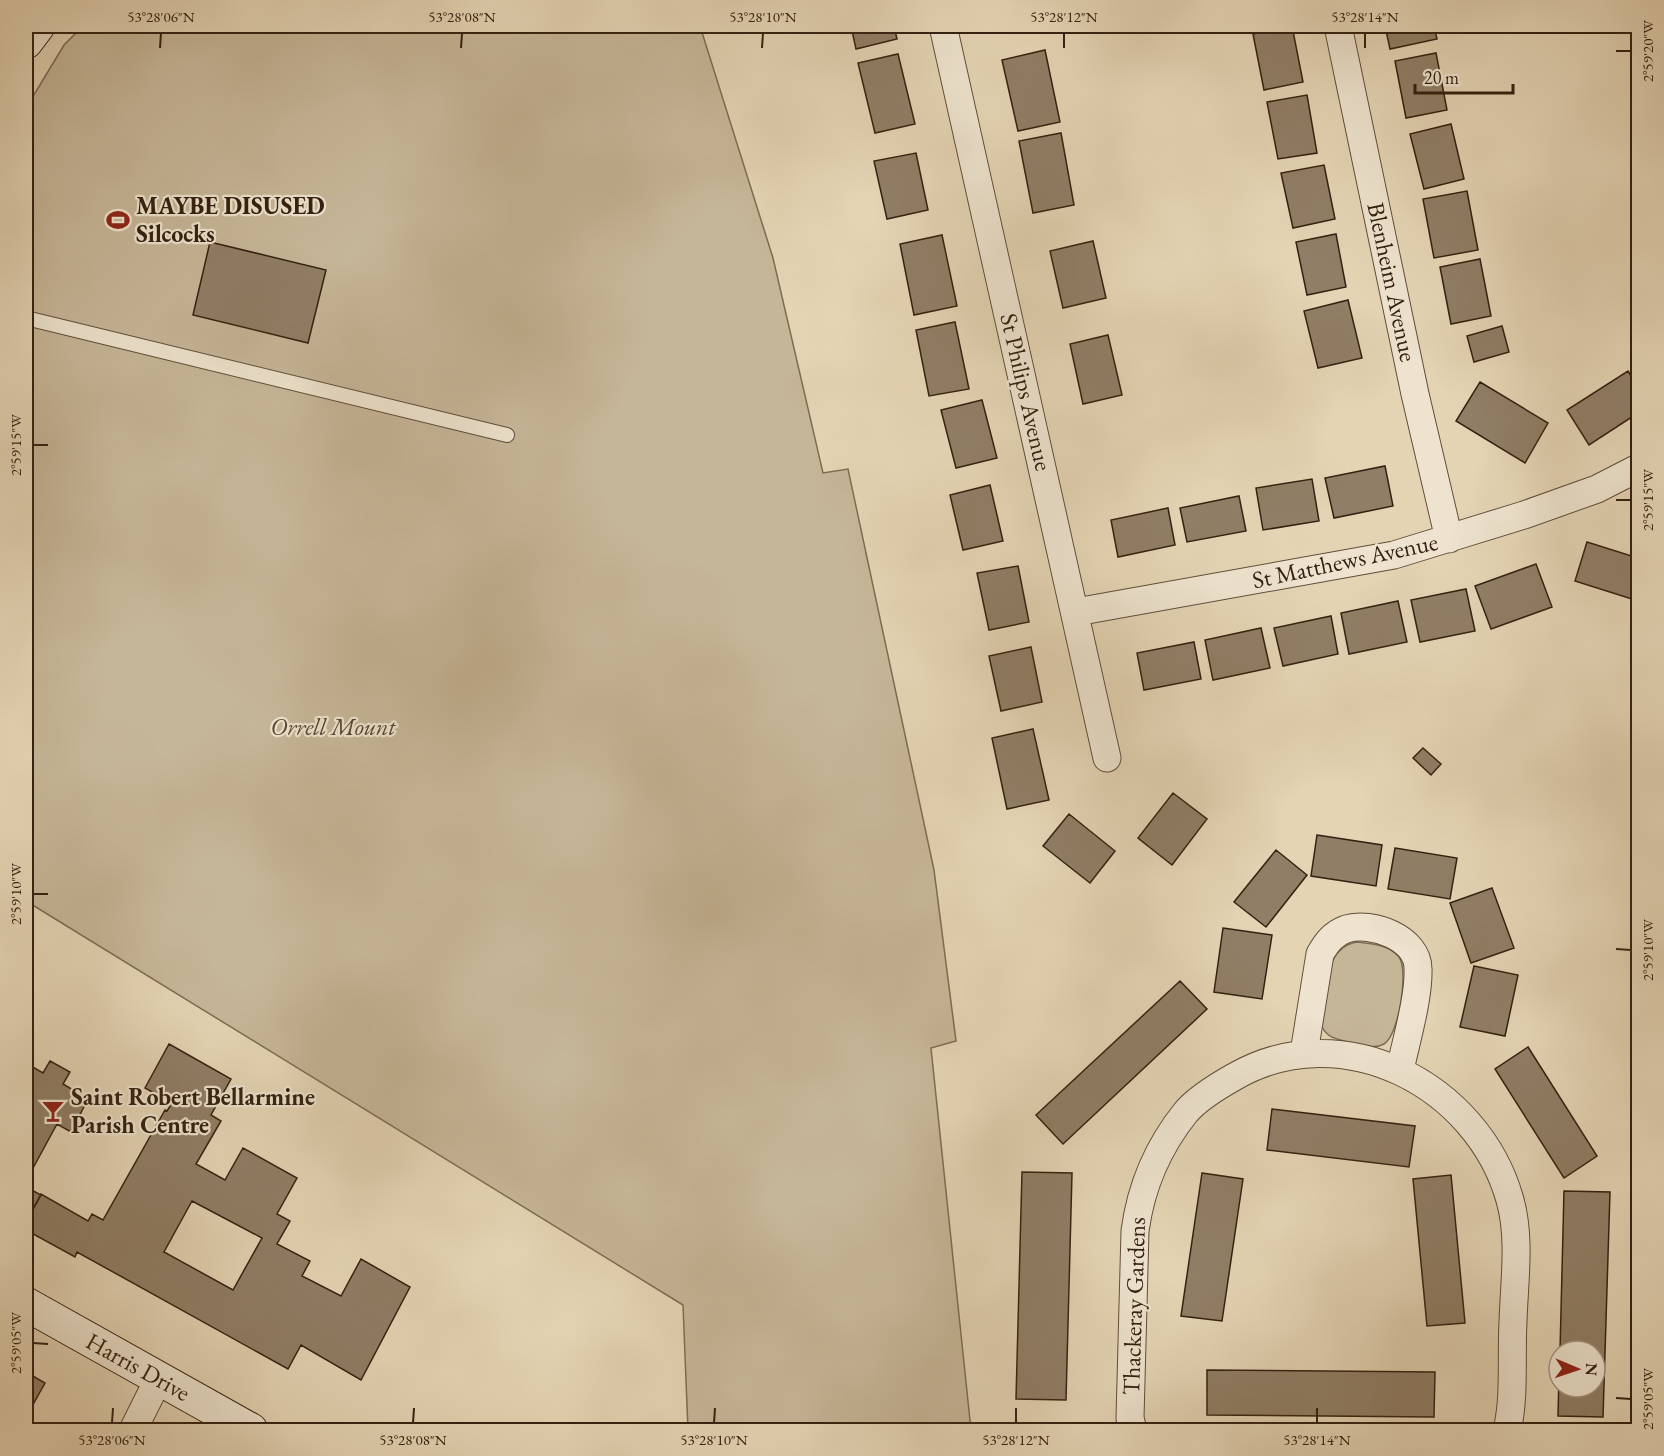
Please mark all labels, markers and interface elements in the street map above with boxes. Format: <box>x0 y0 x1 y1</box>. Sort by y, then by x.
text: 53°28'06"N <box>127 7 195 26</box>
text: 53°28'08"N <box>428 7 496 26</box>
text: 53°28'10"N <box>729 7 797 26</box>
text: 53°28'12"N <box>1030 7 1098 26</box>
text: 53°28'14"N <box>1331 7 1399 26</box>
text: 2°59'20"W <box>1638 20 1657 82</box>
scale bar <box>1415 57 1512 95</box>
text: 20 m <box>1424 66 1459 89</box>
place label: MAYBE DISUSED Silcocks <box>136 190 325 249</box>
street label: Blenheim Avenue <box>1361 200 1424 364</box>
sports icon: MAYBE DISUSED Silcocks <box>105 207 131 233</box>
street label: St Philips Avenue <box>993 310 1060 474</box>
text: 2°59'15"W <box>6 414 25 476</box>
text: 2°59'15"W <box>1638 469 1657 531</box>
street label: St Matthews Avenue <box>1249 526 1441 595</box>
park label: Orrell Mount <box>270 711 396 742</box>
text: 2°59'10"W <box>6 863 25 925</box>
text: 2°59'10"W <box>1638 919 1657 981</box>
place label: Saint Robert Bellarmine Parish Centre <box>71 1081 315 1140</box>
bar icon: Saint Robert Bellarmine Parish Centre <box>40 1098 66 1124</box>
street label: Thackeray Gardens <box>1115 1216 1152 1396</box>
text: 2°59'05"W <box>6 1312 25 1374</box>
street label: Harris Drive <box>81 1325 196 1408</box>
north arrow <box>1547 1339 1607 1399</box>
text: N <box>1581 1363 1602 1376</box>
text: 2°59'05"W <box>1638 1368 1657 1430</box>
text: 53°28'06"N <box>78 1430 146 1449</box>
text: 53°28'08"N <box>379 1430 447 1449</box>
text: 53°28'10"N <box>680 1430 748 1449</box>
text: 53°28'12"N <box>982 1430 1050 1449</box>
text: 53°28'14"N <box>1283 1430 1351 1449</box>

